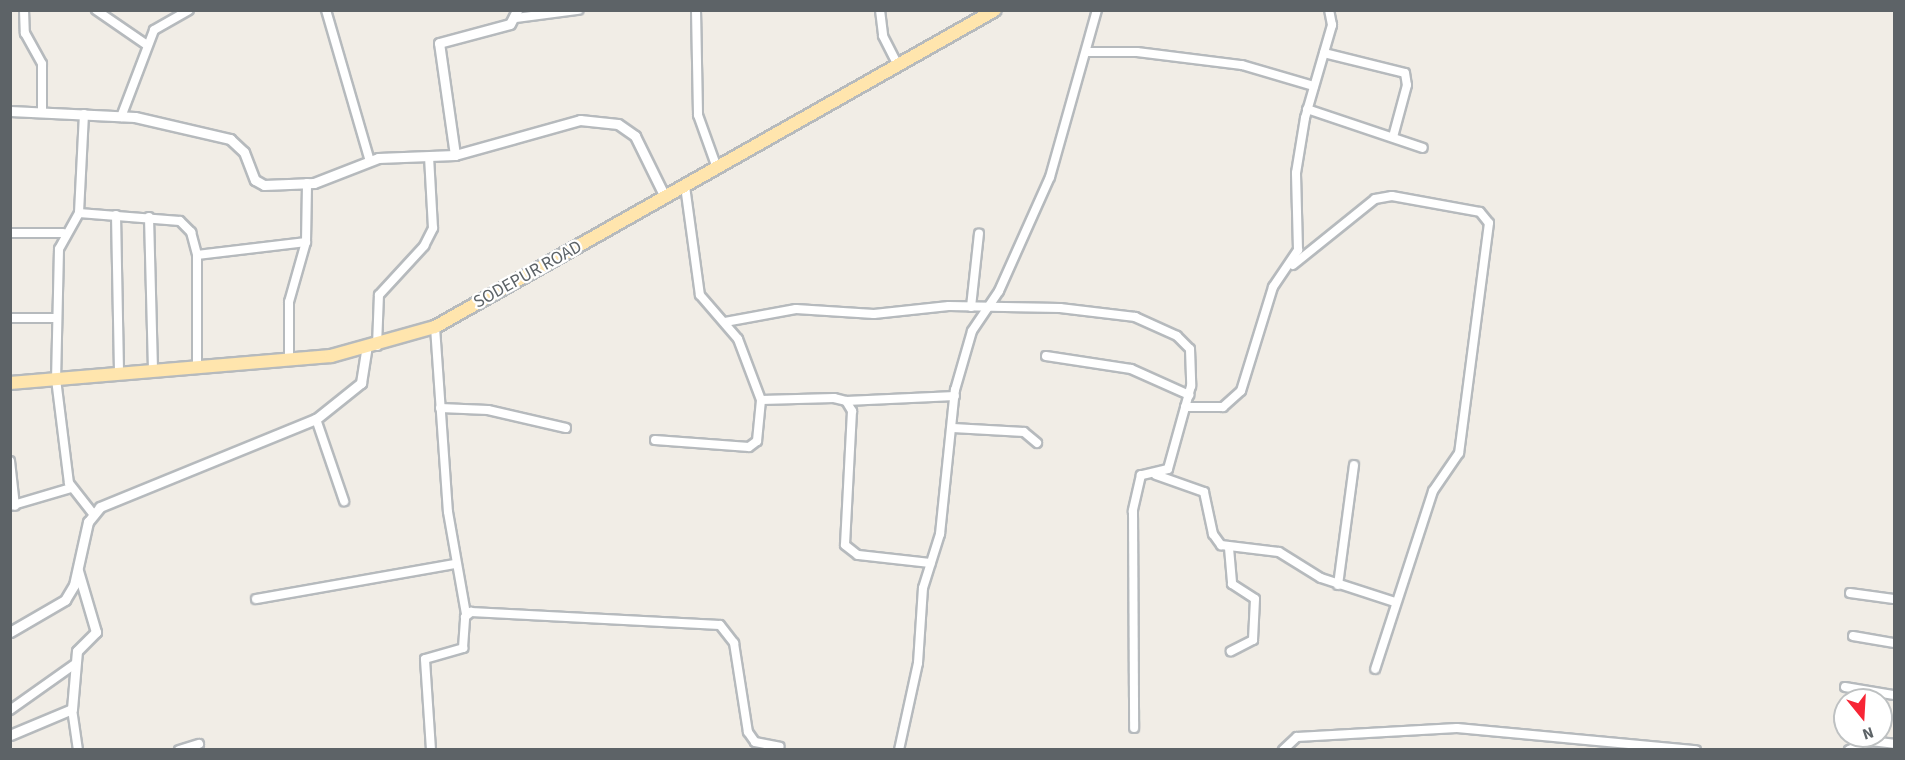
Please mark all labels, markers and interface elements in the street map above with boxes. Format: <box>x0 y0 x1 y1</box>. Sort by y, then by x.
street label: SODEPUR ROAD <box>470 236 586 314</box>
north arrow <box>1833 688 1893 748</box>
text: N <box>1859 721 1876 745</box>

